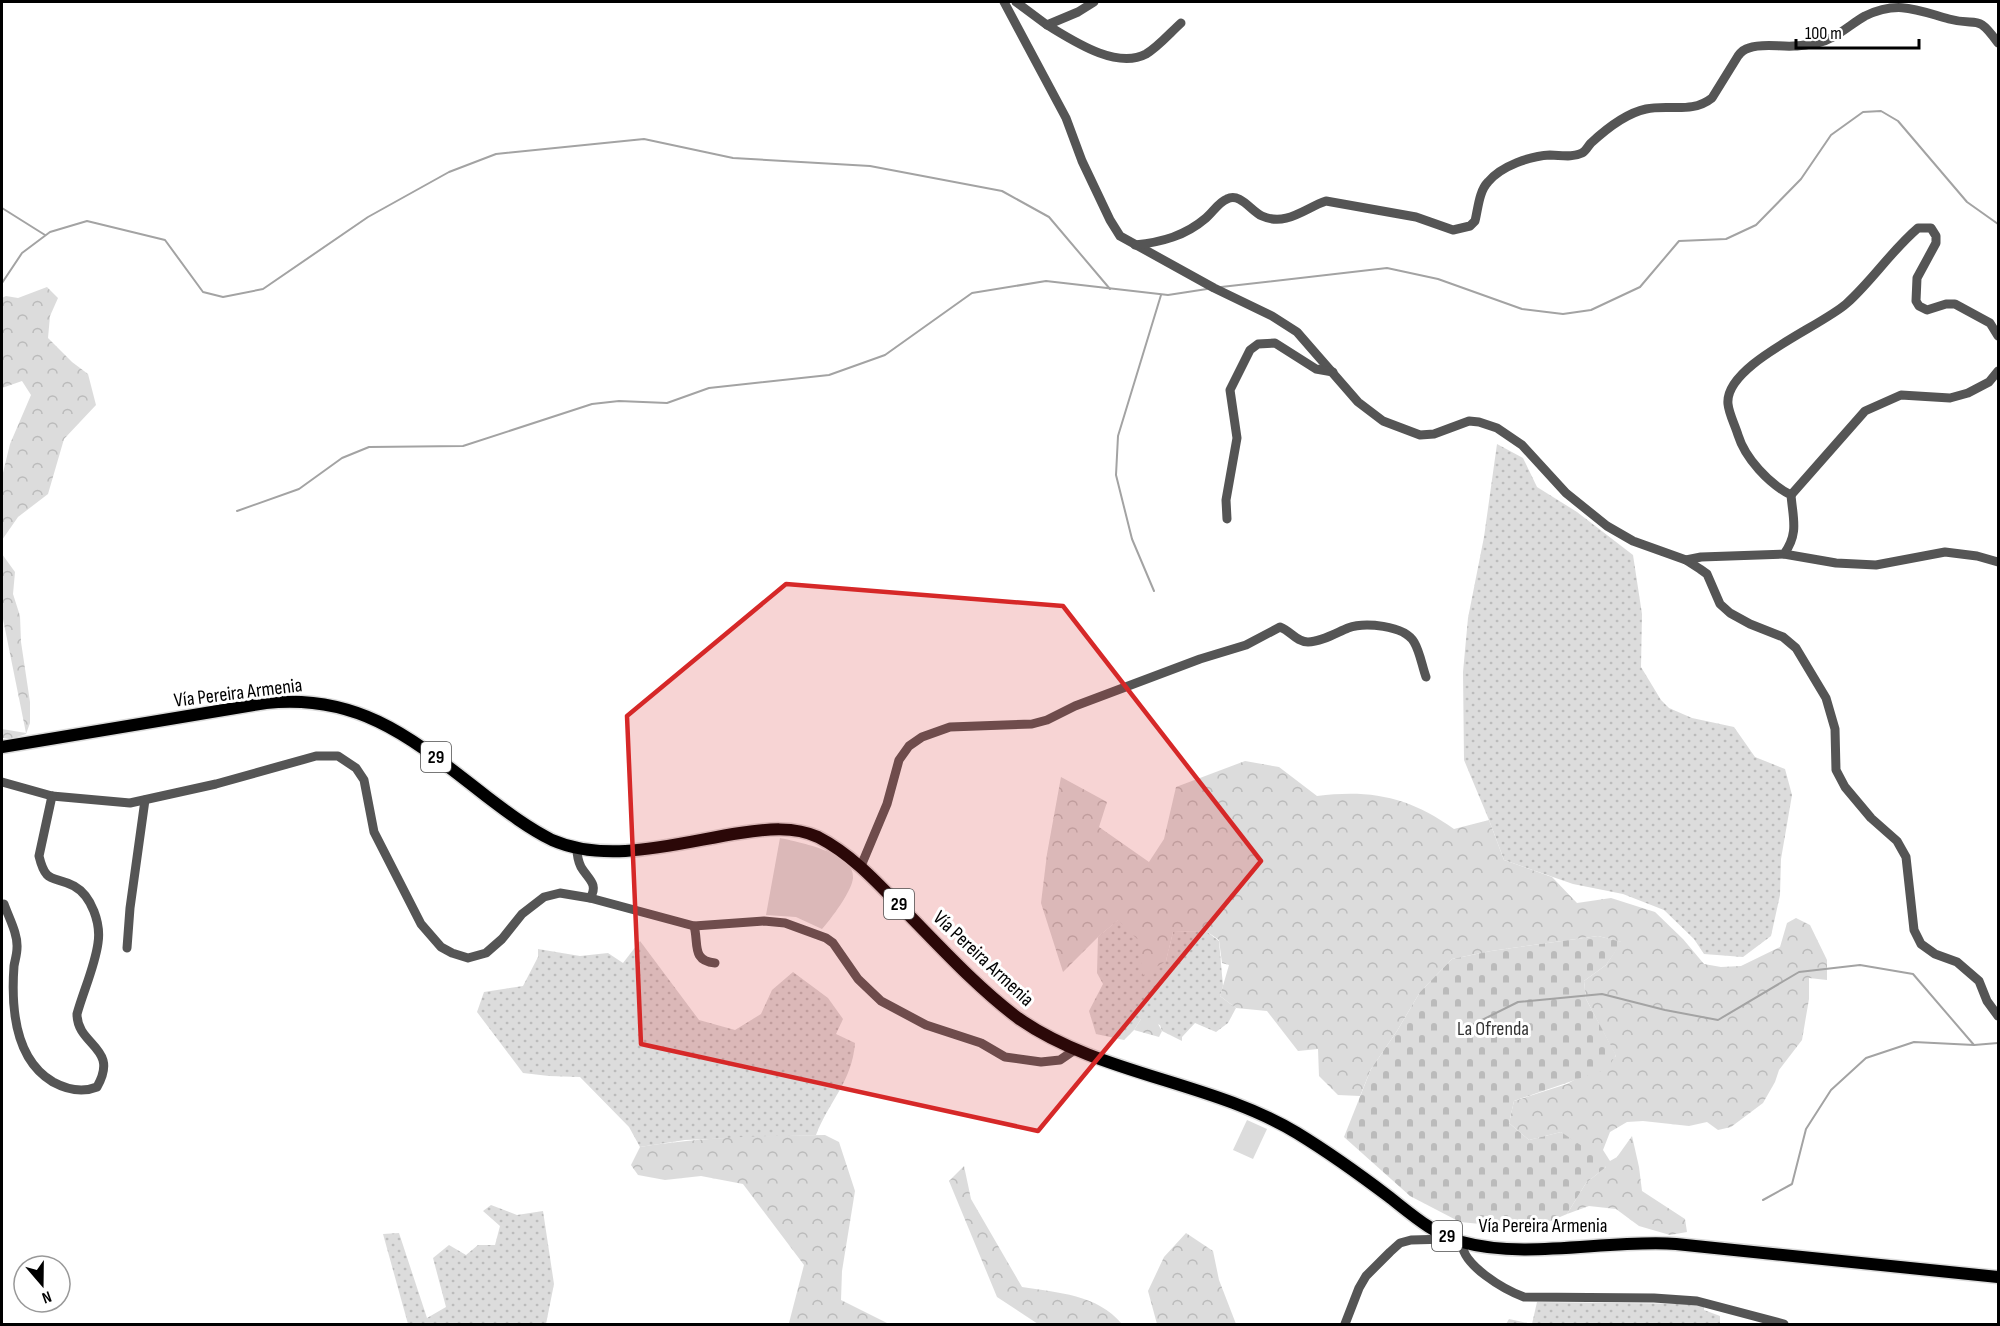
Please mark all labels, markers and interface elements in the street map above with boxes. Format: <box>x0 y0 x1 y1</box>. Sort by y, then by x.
scale bar <box>1796 12 1919 50</box>
text: 100 m <box>1805 23 1842 44</box>
street label: Vía Pereira Armenia <box>173 673 304 713</box>
road number: 29 <box>421 742 451 772</box>
road number: 29 <box>884 889 914 919</box>
street label: Vía Pereira Armenia <box>928 906 1039 1012</box>
park label: La Ofrenda <box>1457 1017 1529 1041</box>
street label: Vía Pereira Armenia <box>1478 1214 1608 1238</box>
road number: 29 <box>1432 1221 1462 1251</box>
north arrow <box>12 1254 72 1314</box>
text: N <box>39 1286 54 1307</box>

